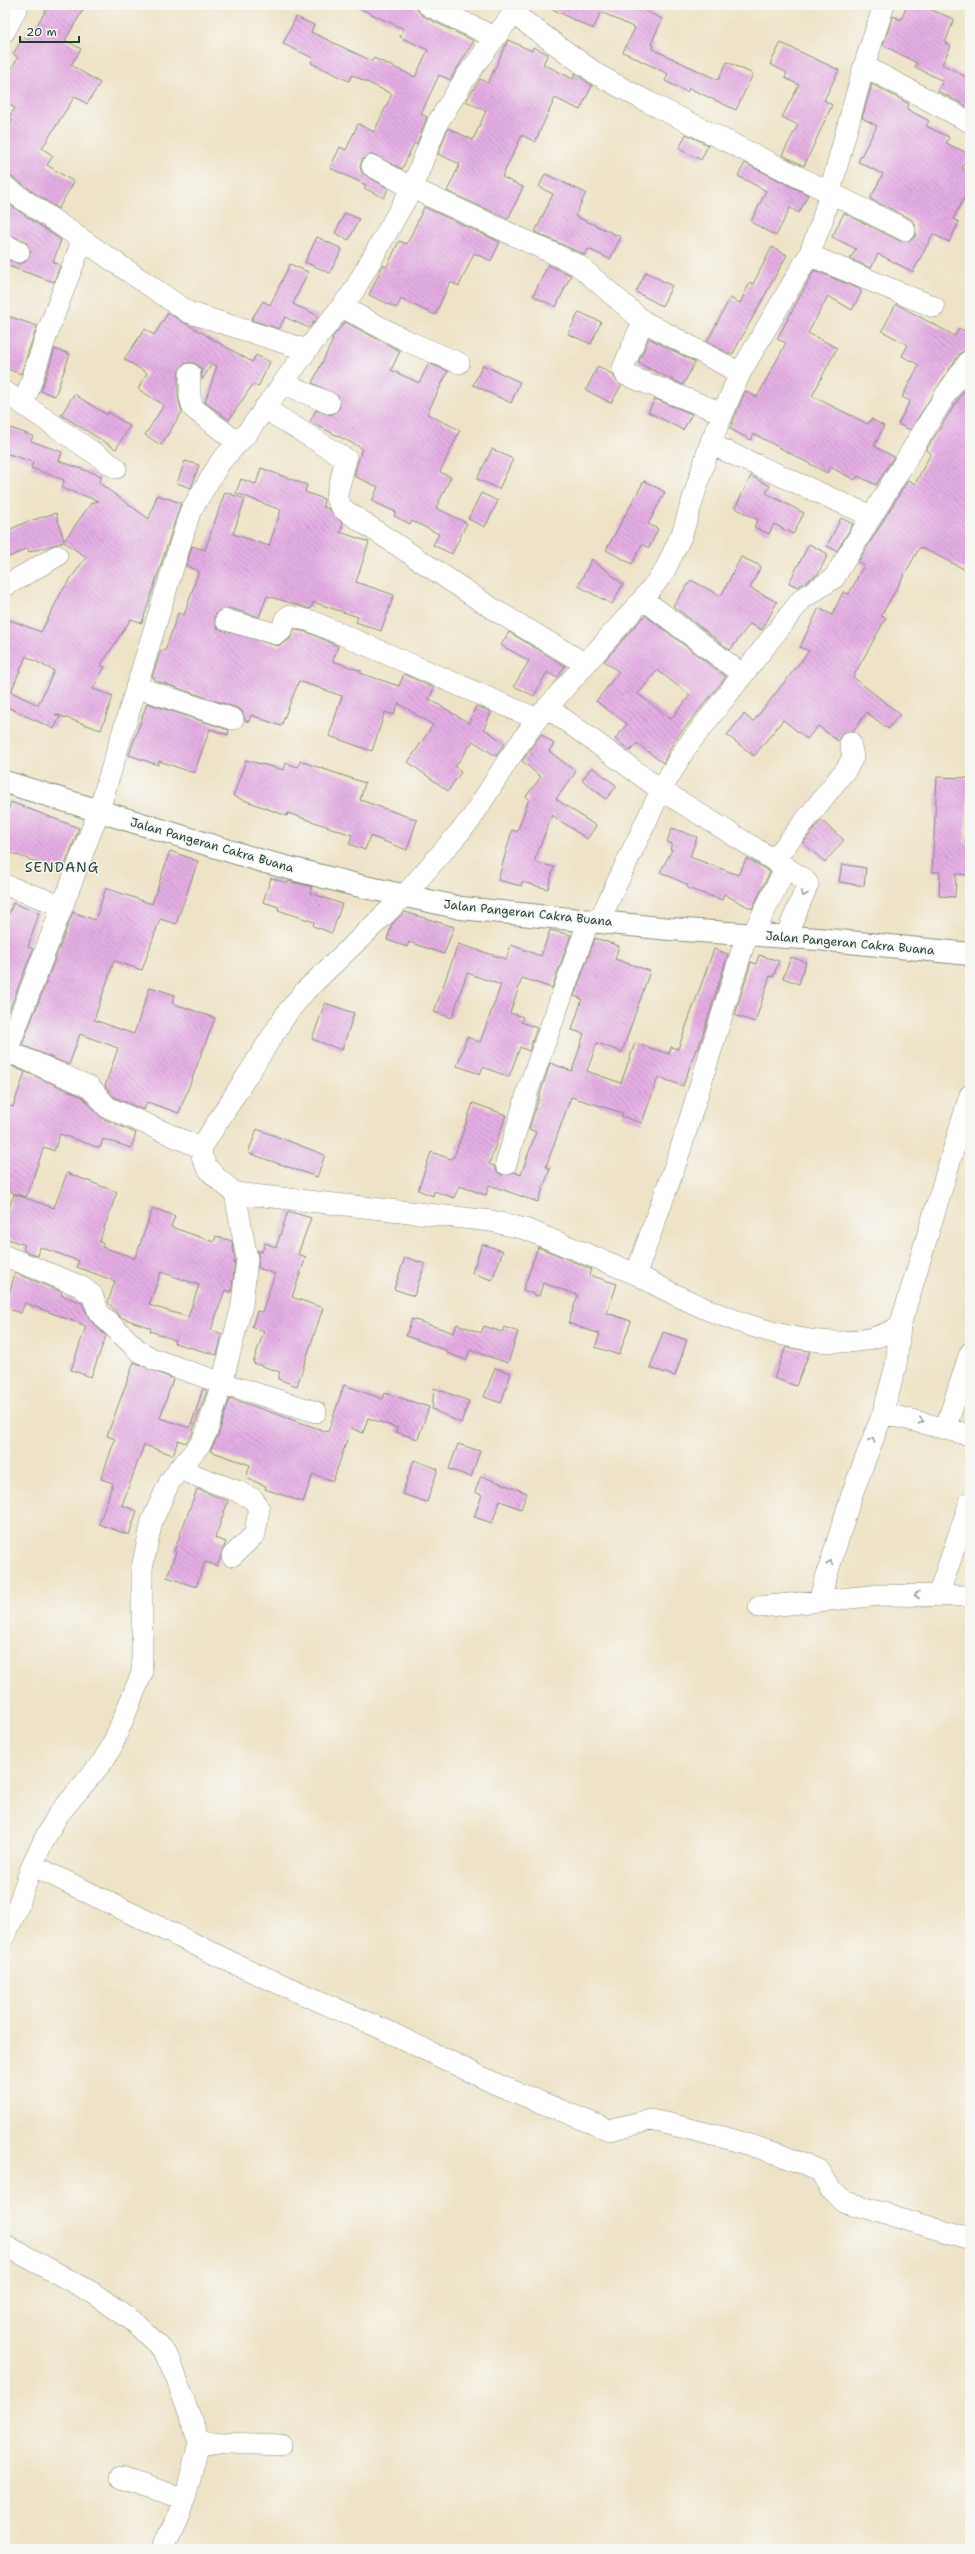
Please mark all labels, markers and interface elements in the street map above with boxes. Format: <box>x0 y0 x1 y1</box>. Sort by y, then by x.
scale bar <box>20 18 79 44</box>
text: 20 m <box>26 24 57 40</box>
street label: Jalan Pangeran Cakra Buana <box>128 814 296 876</box>
district label: SENDANG <box>25 858 99 876</box>
one-way arrow <box>800 891 808 898</box>
street label: Jalan Pangeran Cakra Buana <box>443 896 614 930</box>
street label: Jalan Pangeran Cakra Buana <box>765 928 936 958</box>
one-way arrow <box>918 1417 924 1425</box>
one-way arrow <box>868 1437 876 1444</box>
one-way arrow <box>825 1560 834 1567</box>
one-way arrow <box>914 1591 920 1599</box>

